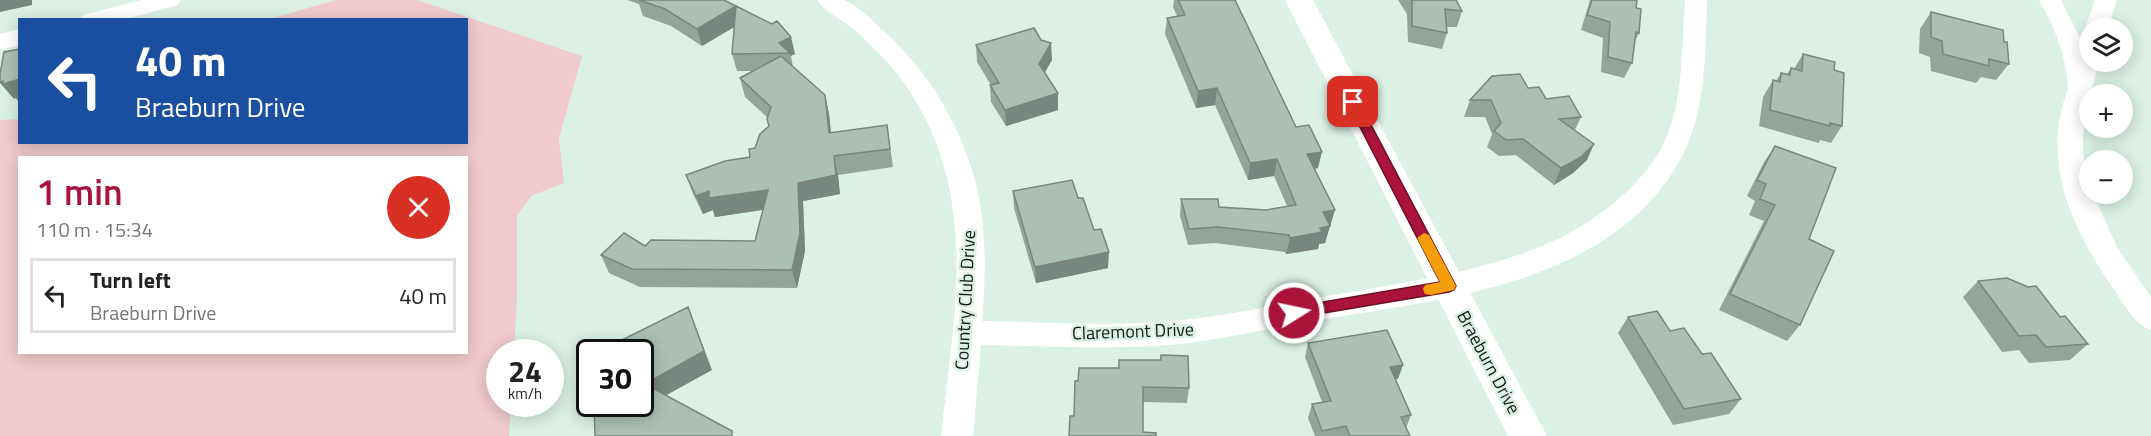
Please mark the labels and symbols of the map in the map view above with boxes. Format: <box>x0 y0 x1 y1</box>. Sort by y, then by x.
pin <box>1327 76 1378 127</box>
street label: Country Club Drive <box>948 229 982 371</box>
position arrow <box>1262 281 1326 345</box>
street label: Braeburn Drive <box>1450 305 1528 419</box>
street label: Claremont Drive <box>1072 315 1194 347</box>
speed limit sign: 30 <box>576 339 654 417</box>

